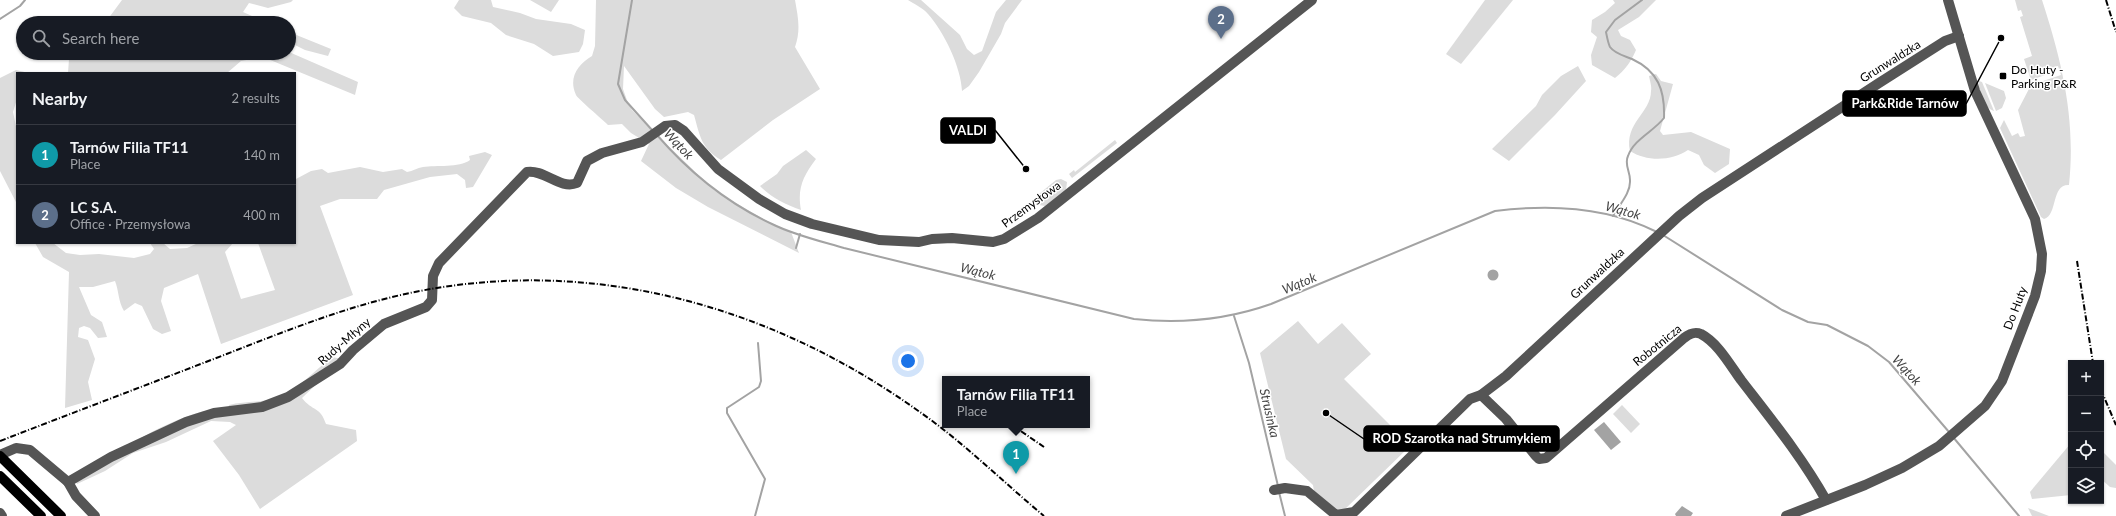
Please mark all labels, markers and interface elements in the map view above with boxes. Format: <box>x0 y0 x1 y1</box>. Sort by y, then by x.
pin: 2 <box>1208 6 1234 39</box>
search box <box>16 16 296 60</box>
icon: search <box>30 27 52 49</box>
text: Search here <box>62 29 139 47</box>
street label: Grunwaldzka <box>1857 36 1923 86</box>
place label: Do Huty - Parking P&R <box>2011 62 2077 91</box>
marker: Do Huty - Parking P&R <box>1998 71 2008 81</box>
text: Nearby <box>32 88 87 109</box>
text: 2 results <box>232 90 280 106</box>
callout: Park&Ride Tarnów <box>1843 91 1966 116</box>
text: Park&Ride Tarnów <box>1851 95 1959 111</box>
callout: VALDI <box>941 118 995 143</box>
text: VALDI <box>948 122 987 138</box>
water label: Wątok <box>661 126 698 163</box>
text: Tarnów Filia TF11 <box>70 138 188 156</box>
text: 1 <box>41 147 49 163</box>
text: 140 m <box>243 147 280 163</box>
text: Place <box>70 156 100 172</box>
street label: Przemysłowa <box>998 177 1064 231</box>
water label: Wątok <box>1604 197 1643 223</box>
text: LC S.A. <box>70 198 117 216</box>
text: 2 <box>41 207 49 223</box>
text: 400 m <box>243 207 280 223</box>
text: Office · Przemysłowa <box>70 216 191 232</box>
street label: Grunwaldzka <box>1567 244 1627 302</box>
water label: Wątok <box>959 259 998 283</box>
water label: Wątok <box>1279 268 1319 297</box>
street label: Do Huty <box>2000 283 2030 332</box>
street label: Rudy-Młyny <box>315 313 374 368</box>
street label: Robotnicza <box>1630 321 1684 369</box>
your location <box>898 351 918 371</box>
water label: Wątok <box>1889 351 1926 389</box>
map controls <box>2068 360 2104 504</box>
button: + <box>2068 360 2104 396</box>
popup <box>942 376 1090 428</box>
text: Tarnów Filia TF11 <box>957 385 1075 403</box>
water label: Strusinka <box>1257 387 1283 439</box>
button: − <box>2068 396 2104 432</box>
text: Place <box>957 403 987 419</box>
callout: ROD Szarotka nad Strumykiem <box>1364 426 1559 451</box>
text: ROD Szarotka nad Strumykiem <box>1373 430 1551 446</box>
button: locate <box>2068 432 2104 468</box>
pin: 1 <box>1003 441 1029 474</box>
button: layers <box>2068 468 2104 504</box>

